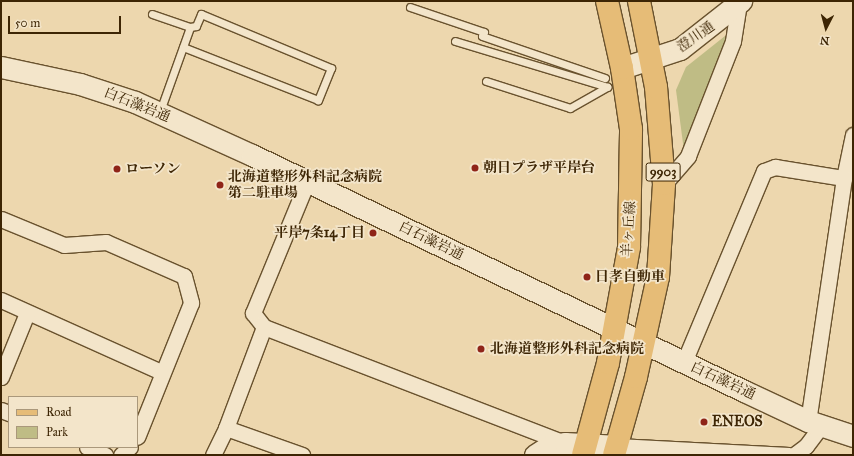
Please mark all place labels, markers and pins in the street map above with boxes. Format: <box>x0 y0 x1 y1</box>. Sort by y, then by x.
place label: 朝日プラザ平岸台 <box>483 160 595 176</box>
place label: ローソン <box>125 161 181 177</box>
marker: 朝日プラザ平岸台 <box>470 163 480 173</box>
marker: ローソン <box>112 164 122 174</box>
place label: 北海道整形外科記念病院 第二駐車場 <box>228 169 382 202</box>
marker: 北海道整形外科記念病院 第二駐車場 <box>215 180 225 190</box>
place label: 平岸7条14丁目 <box>274 225 365 241</box>
marker: 平岸7条14丁目 <box>368 228 378 238</box>
place label: 日孝自動車 <box>595 269 665 285</box>
marker: 日孝自動車 <box>582 272 592 282</box>
place label: 北海道整形外科記念病院 <box>490 341 644 357</box>
marker: 北海道整形外科記念病院 <box>475 343 487 355</box>
place label: ENEOS <box>712 414 763 430</box>
marker: ENEOS <box>699 417 709 427</box>

